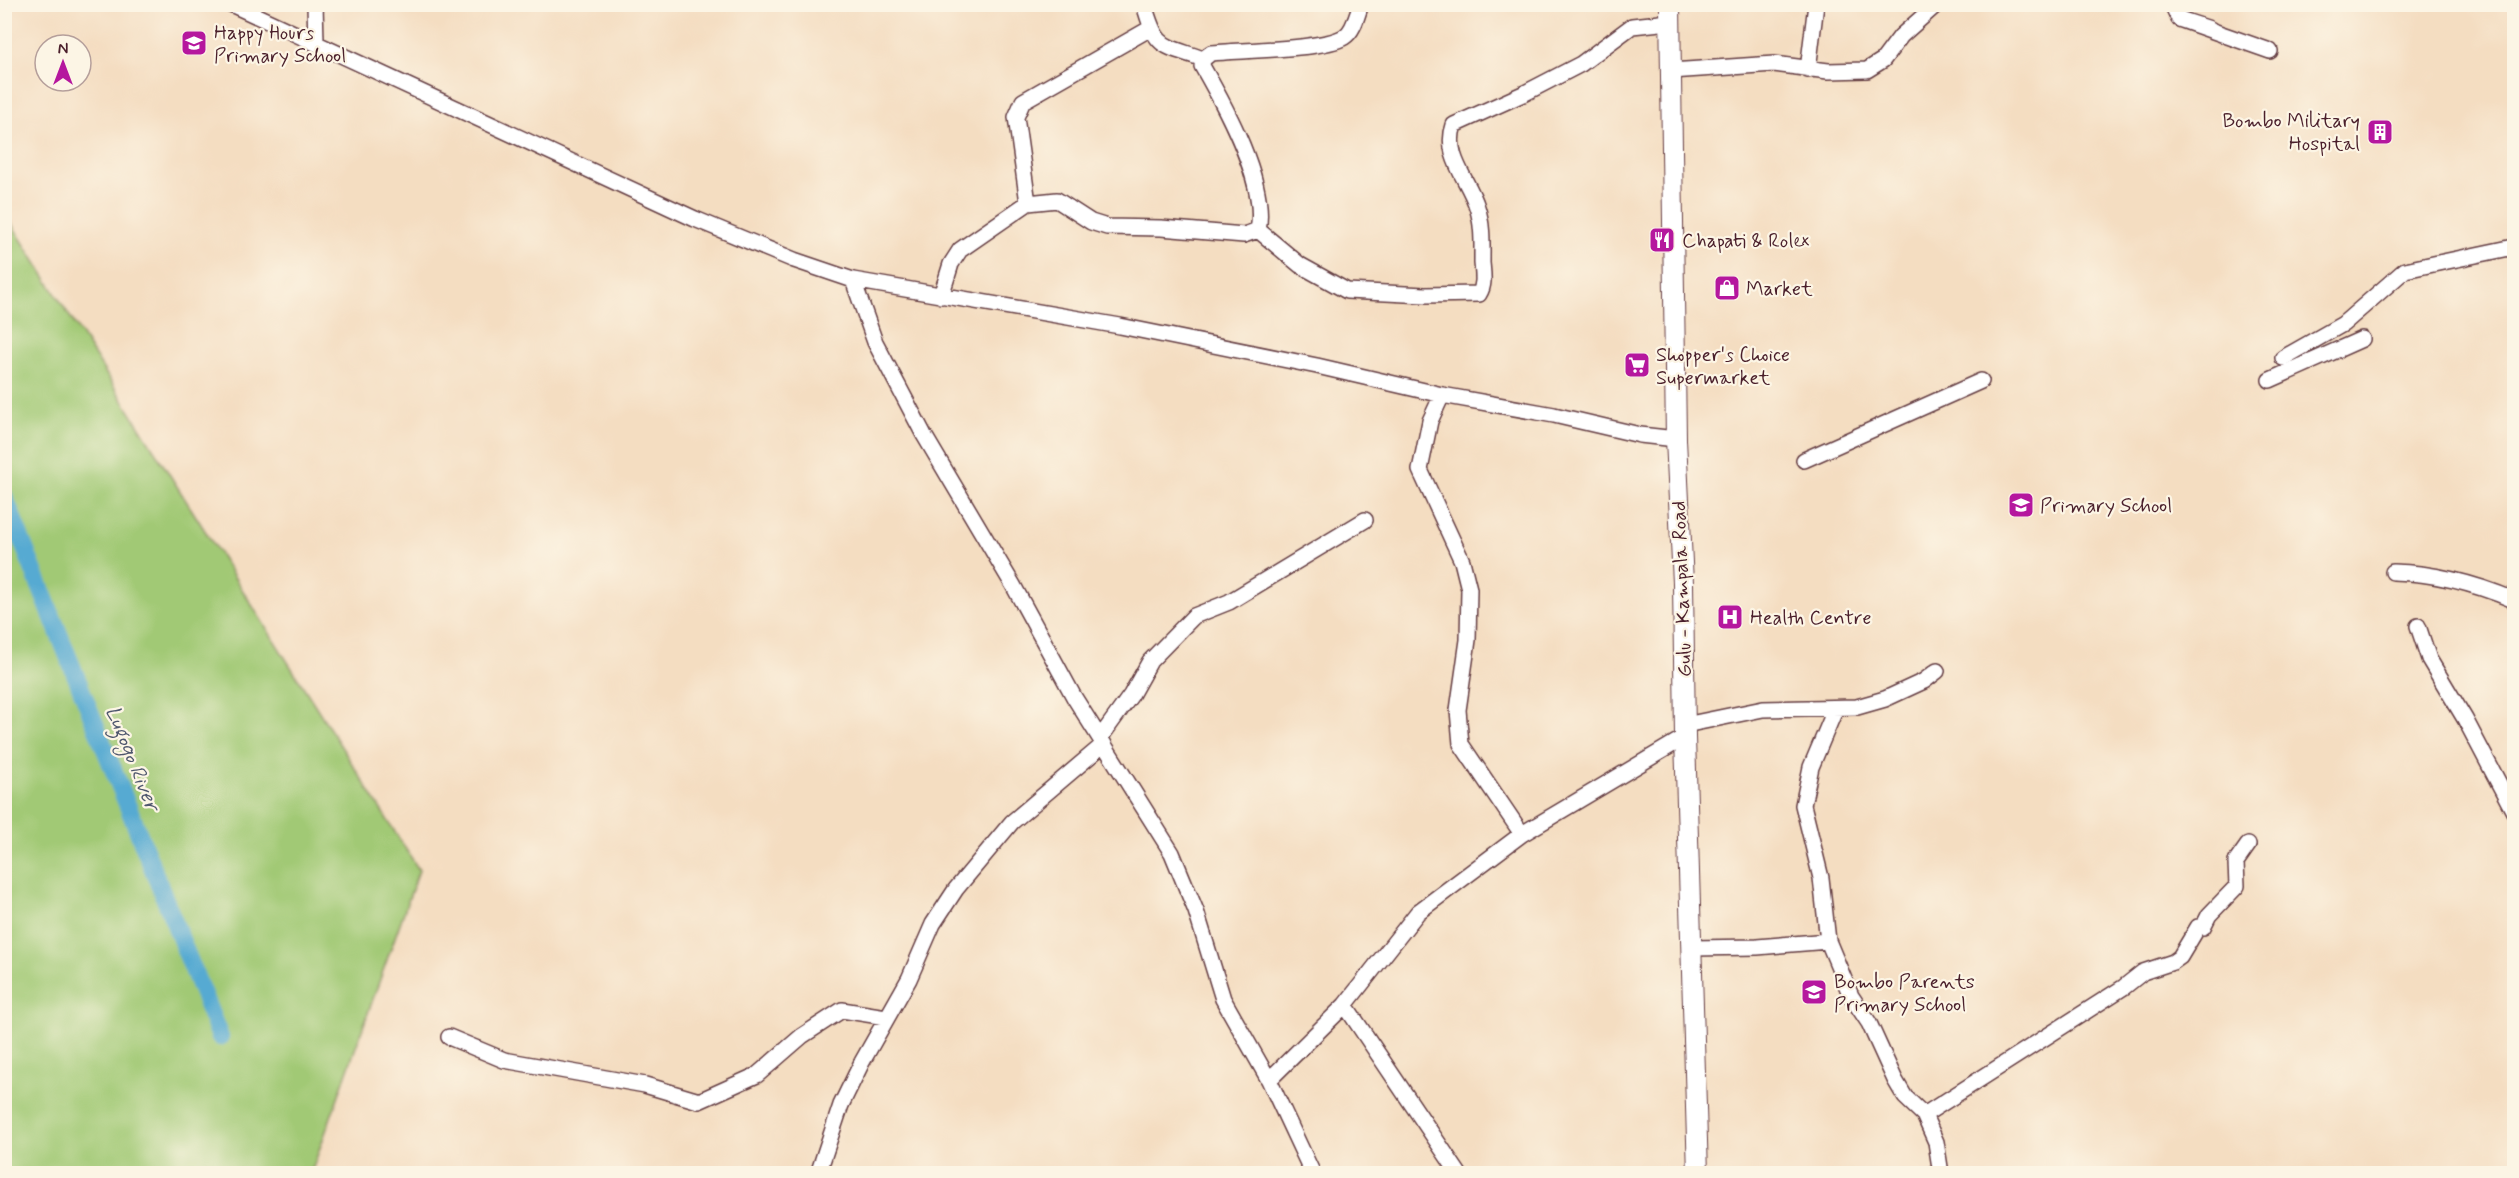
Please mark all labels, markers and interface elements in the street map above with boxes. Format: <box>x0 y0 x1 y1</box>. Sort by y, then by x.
place label: Happy Hours Primary School <box>214 20 346 70</box>
school or university icon: Happy Hours Primary School <box>179 28 209 58</box>
north arrow <box>33 33 93 93</box>
text: N <box>58 39 68 60</box>
place label: Bombo Military Hospital <box>2222 108 2360 158</box>
building icon: Bombo Military Hospital <box>2365 117 2395 147</box>
restaurant icon: Chapati & Rolex <box>1647 225 1677 255</box>
place label: Chapati & Rolex <box>1682 228 1809 255</box>
shop icon: Market <box>1712 273 1742 303</box>
place label: Market <box>1746 276 1813 303</box>
place label: Shopper's Choice Supermarket <box>1656 342 1790 392</box>
supermarket icon: Shopper's Choice Supermarket <box>1622 350 1652 380</box>
school or university icon: Primary School <box>2006 490 2036 520</box>
place label: Primary School <box>2040 493 2172 520</box>
street label: Gulu - Kampala Road <box>1666 500 1699 678</box>
hospital icon: Health Centre <box>1715 602 1745 632</box>
place label: Health Centre <box>1750 605 1871 632</box>
water label: Lugogo River <box>97 702 167 819</box>
place label: Bombo Parents Primary School <box>1834 969 1975 1019</box>
school or university icon: Bombo Parents Primary School <box>1799 977 1829 1007</box>

